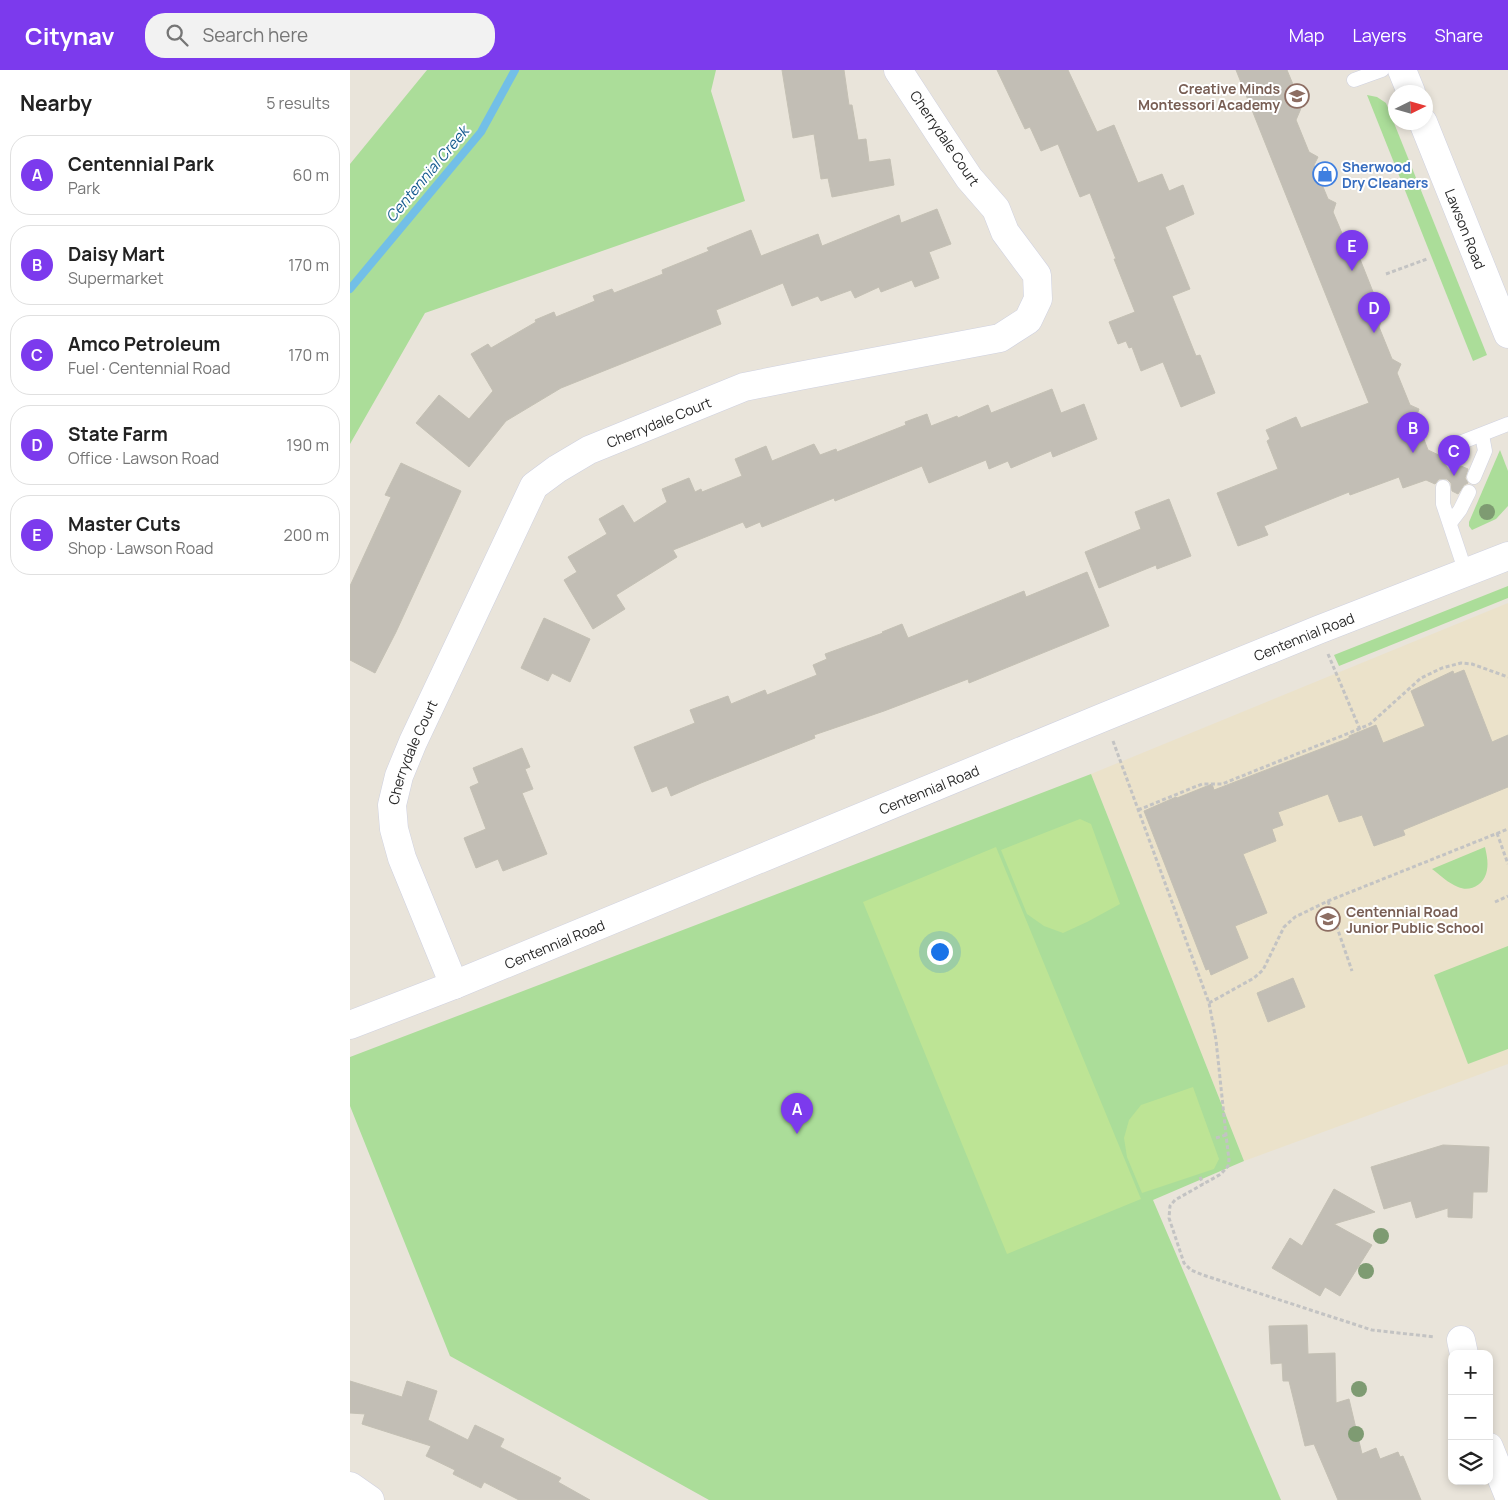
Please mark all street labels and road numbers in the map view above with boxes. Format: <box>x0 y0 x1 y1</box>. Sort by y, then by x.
street label: Cherrydale Court <box>906 87 984 190</box>
street label: Lawson Road <box>1441 186 1490 272</box>
street label: Cherrydale Court <box>603 392 714 452</box>
street label: Centennial Road <box>1251 607 1357 665</box>
street label: Cherrydale Court <box>383 696 441 806</box>
street label: Centennial Road <box>876 760 982 818</box>
street label: Centennial Road <box>501 915 607 973</box>

